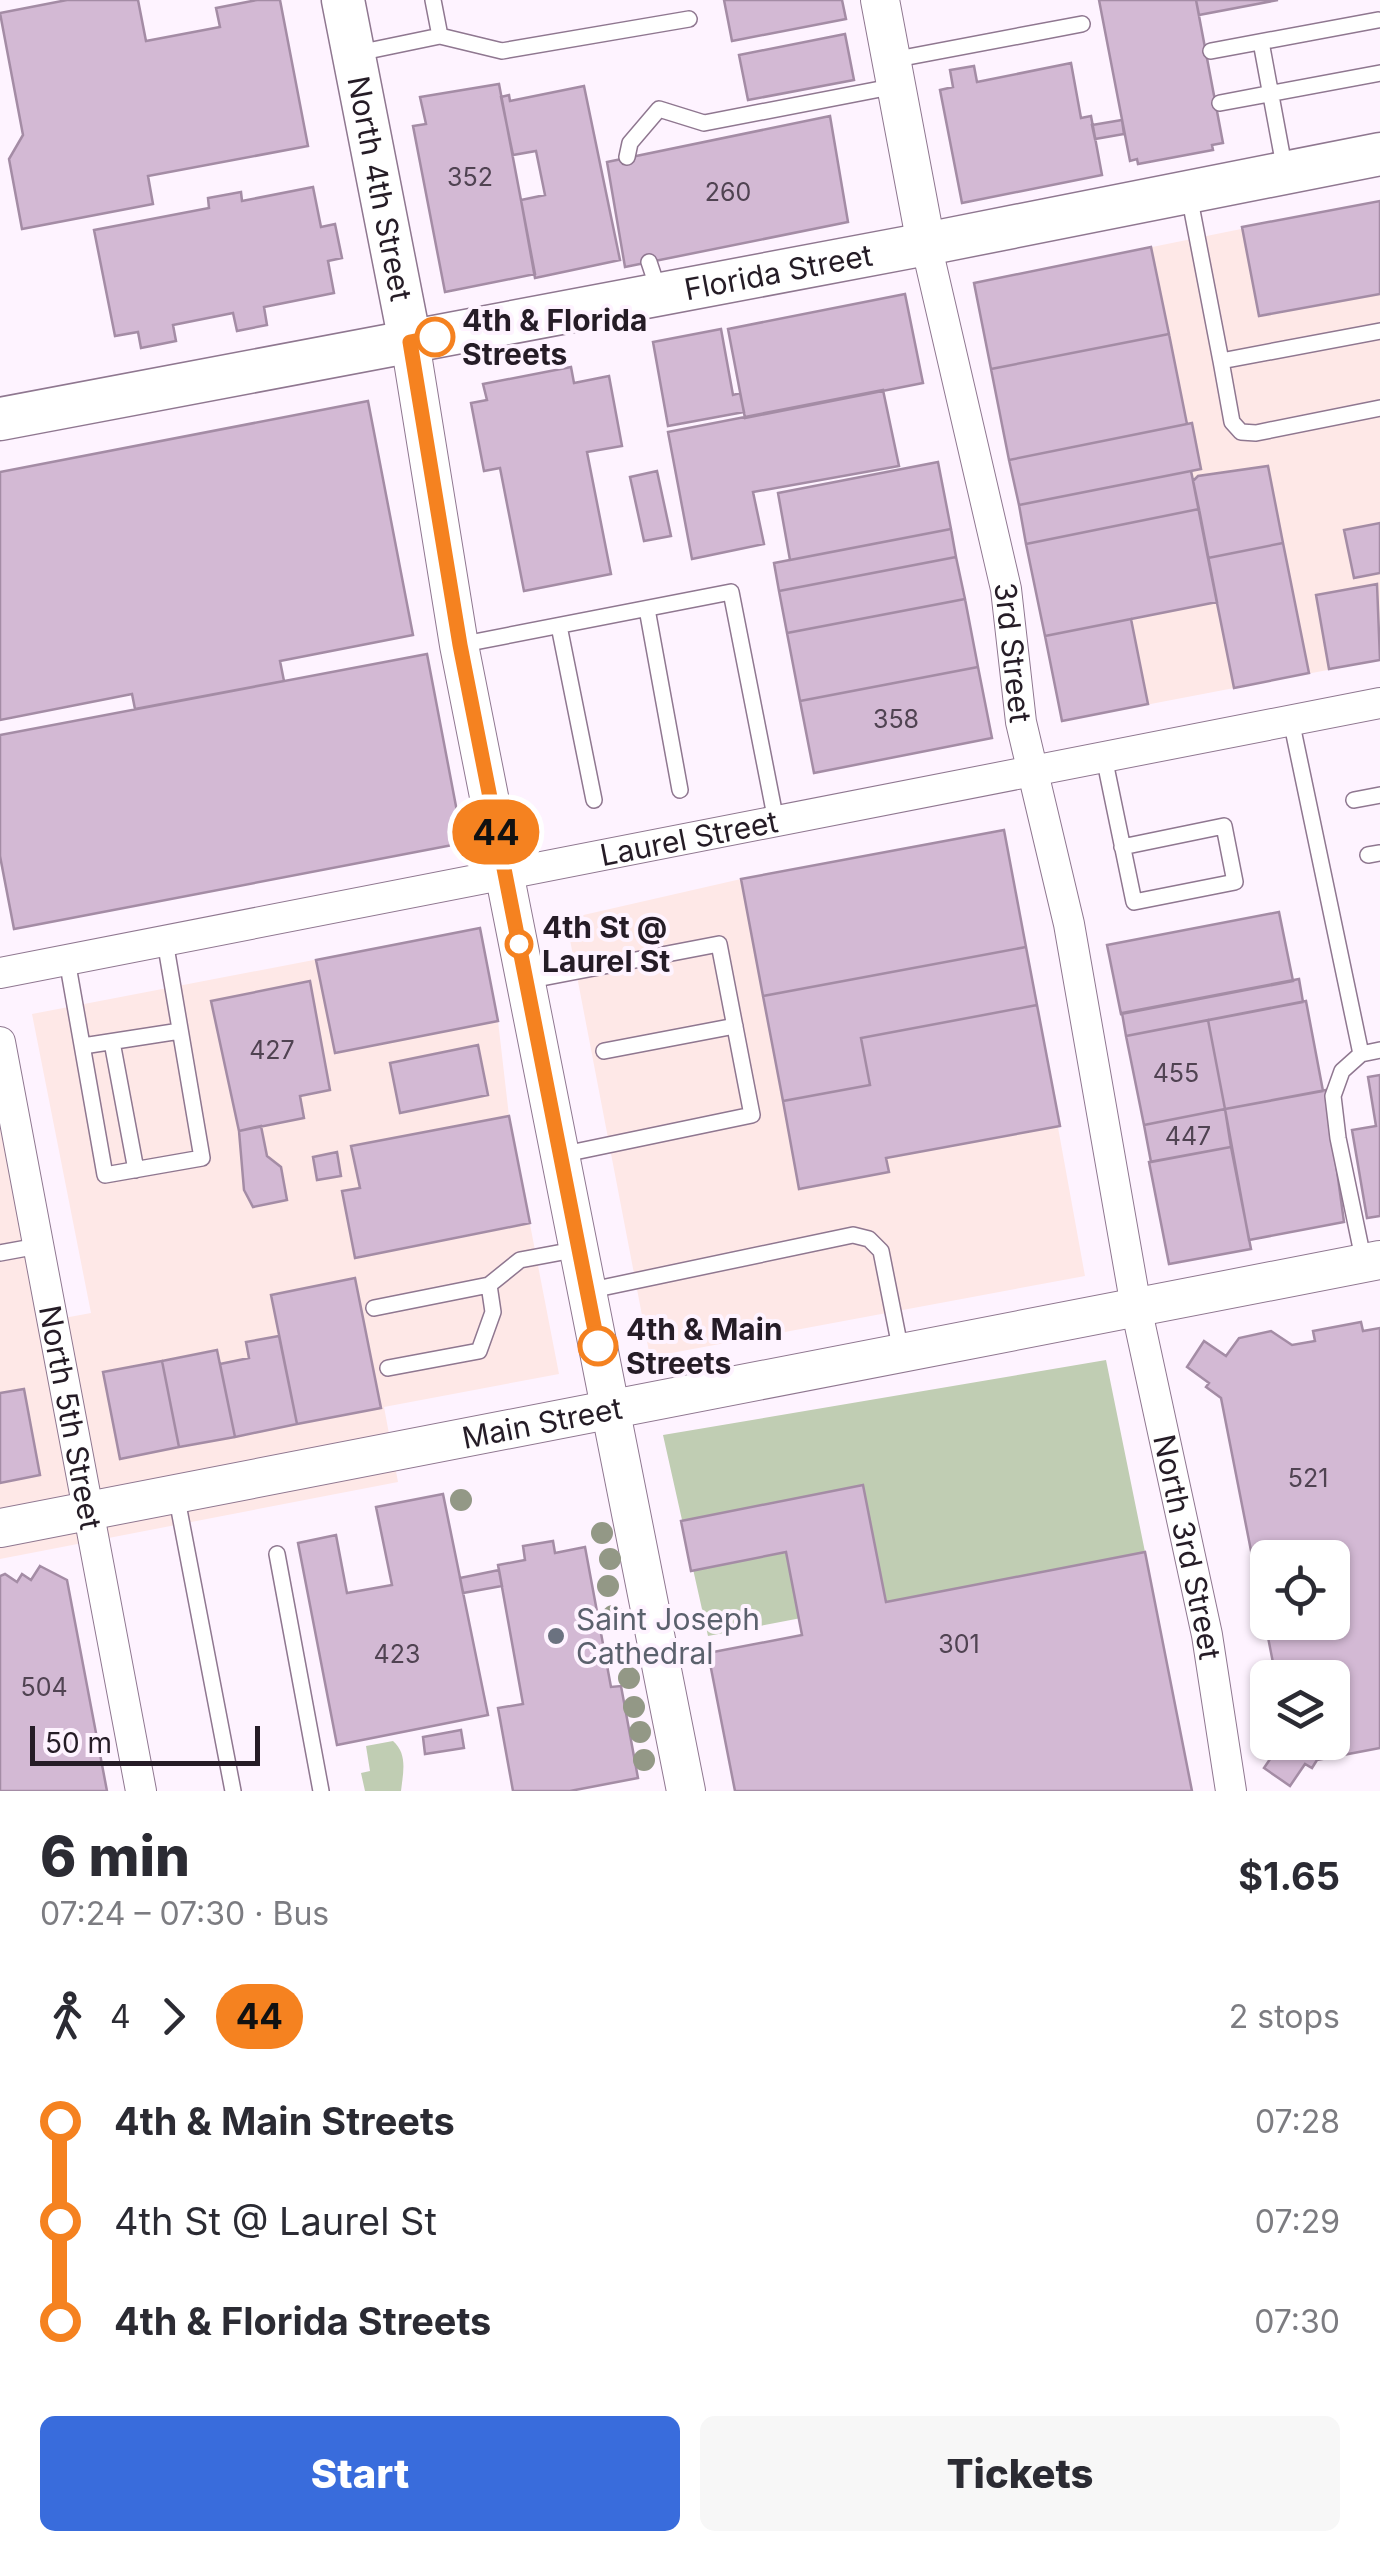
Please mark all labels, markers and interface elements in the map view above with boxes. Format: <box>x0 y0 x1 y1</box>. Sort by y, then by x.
street label: North 4th Street <box>340 73 420 304</box>
house number: 352 <box>447 162 493 192</box>
house number: 260 <box>705 177 751 207</box>
street label: Florida Street <box>681 237 875 307</box>
place label: 4th & Florida Streets <box>462 302 647 372</box>
marker: 4th & Florida Streets <box>416 318 454 356</box>
street label: 3rd Street <box>987 580 1039 725</box>
house number: 358 <box>873 704 919 734</box>
line badge: 44 <box>451 800 541 864</box>
street label: Laurel Street <box>597 803 781 873</box>
text: 44 <box>472 811 520 853</box>
place label: 4th St @ Laurel St <box>542 909 670 979</box>
marker: 4th St @ Laurel St <box>506 931 532 957</box>
house number: 427 <box>249 1035 295 1065</box>
house number: 455 <box>1153 1058 1199 1088</box>
house number: 447 <box>1165 1121 1211 1151</box>
street label: North 5th Street <box>32 1302 109 1533</box>
place label: 4th & Main Streets <box>626 1311 783 1381</box>
marker: 4th & Main Streets <box>579 1327 617 1365</box>
street label: Main Street <box>459 1390 625 1456</box>
street label: North 3rd Street <box>1146 1431 1229 1662</box>
house number: 521 <box>1288 1463 1328 1493</box>
map controls <box>1250 1540 1350 1760</box>
button: locate <box>1250 1540 1350 1640</box>
place label: Saint Joseph Cathedral <box>576 1601 760 1671</box>
marker: Saint Joseph Cathedral <box>545 1625 567 1647</box>
house number: 301 <box>938 1629 980 1659</box>
house number: 423 <box>374 1639 420 1669</box>
button: layers <box>1250 1660 1350 1760</box>
house number: 504 <box>20 1672 68 1702</box>
scale bar <box>30 1721 260 1766</box>
text: 50 m <box>45 1726 112 1760</box>
text: 6 min <box>40 1823 190 1889</box>
text: $1.65 <box>1238 1853 1340 1899</box>
text: 07:24 – 07:30 · Bus <box>40 1894 329 1933</box>
icon: walk <box>40 1989 95 2044</box>
icon: forward <box>146 1989 201 2044</box>
text: 44 <box>236 1995 283 2037</box>
text: 4 <box>110 1997 131 2036</box>
text: 2 stops <box>1229 1997 1340 2036</box>
text: 4th & Main Streets <box>114 2098 455 2144</box>
text: 07:28 <box>1255 2102 1340 2141</box>
text: 4th St @ Laurel St <box>114 2198 437 2244</box>
text: 07:29 <box>1255 2202 1340 2241</box>
text: 4th & Florida Streets <box>114 2298 491 2344</box>
text: 07:30 <box>1254 2302 1340 2341</box>
button: Start <box>40 2416 680 2531</box>
button: Tickets <box>700 2416 1340 2531</box>

